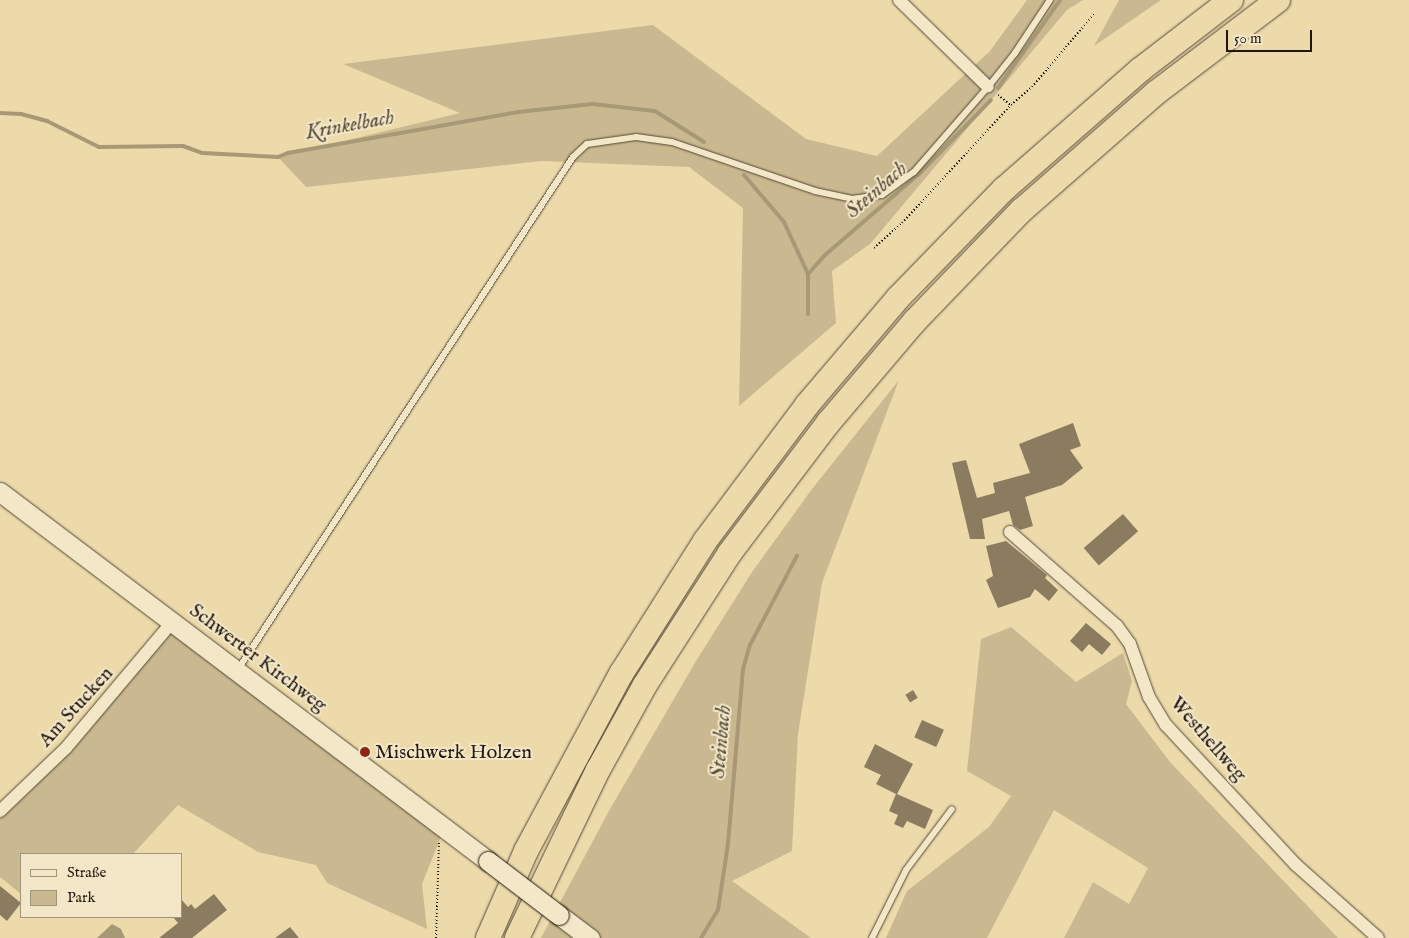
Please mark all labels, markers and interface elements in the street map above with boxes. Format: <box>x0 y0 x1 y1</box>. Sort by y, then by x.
scale bar <box>1229 20 1315 52</box>
text: 50 m <box>1234 29 1262 48</box>
water label: Krinkelbach <box>304 106 396 146</box>
water label: Steinbach <box>841 157 913 225</box>
street label: Schwerter Kirchweg <box>185 599 331 717</box>
street label: Am Stucken <box>34 662 118 752</box>
street label: Westhellweg <box>1165 692 1251 786</box>
water label: Steinbach <box>706 704 738 780</box>
place label: Mischwerk Holzen <box>375 740 532 764</box>
marker: Mischwerk Holzen <box>359 746 371 758</box>
legend <box>20 853 182 918</box>
text: Straße <box>67 863 106 882</box>
text: Park <box>67 888 96 907</box>

